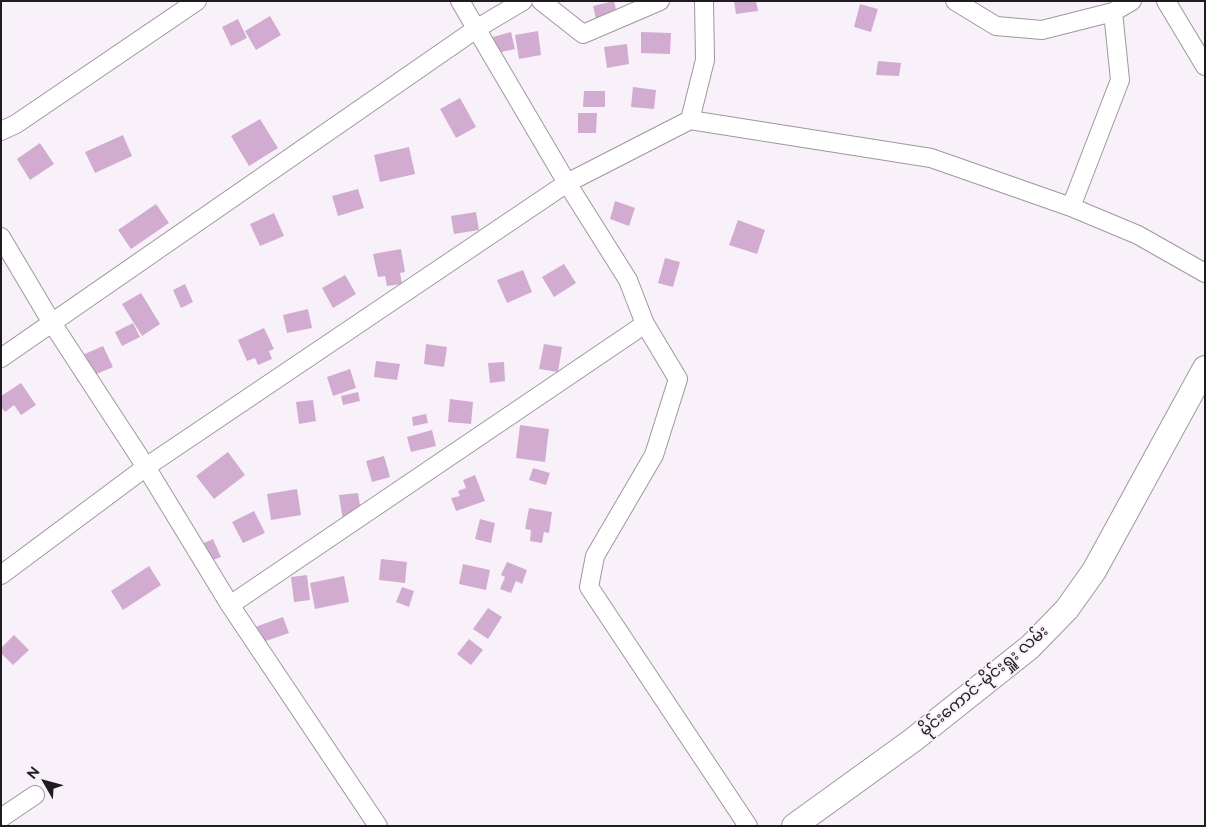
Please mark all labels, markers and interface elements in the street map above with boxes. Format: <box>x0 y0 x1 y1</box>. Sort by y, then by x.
street label: မိုင်းကောင်-မိုင်းရှူး လမ်း <box>916 622 1052 740</box>
north arrow <box>20 757 70 807</box>
text: N <box>24 764 43 782</box>

